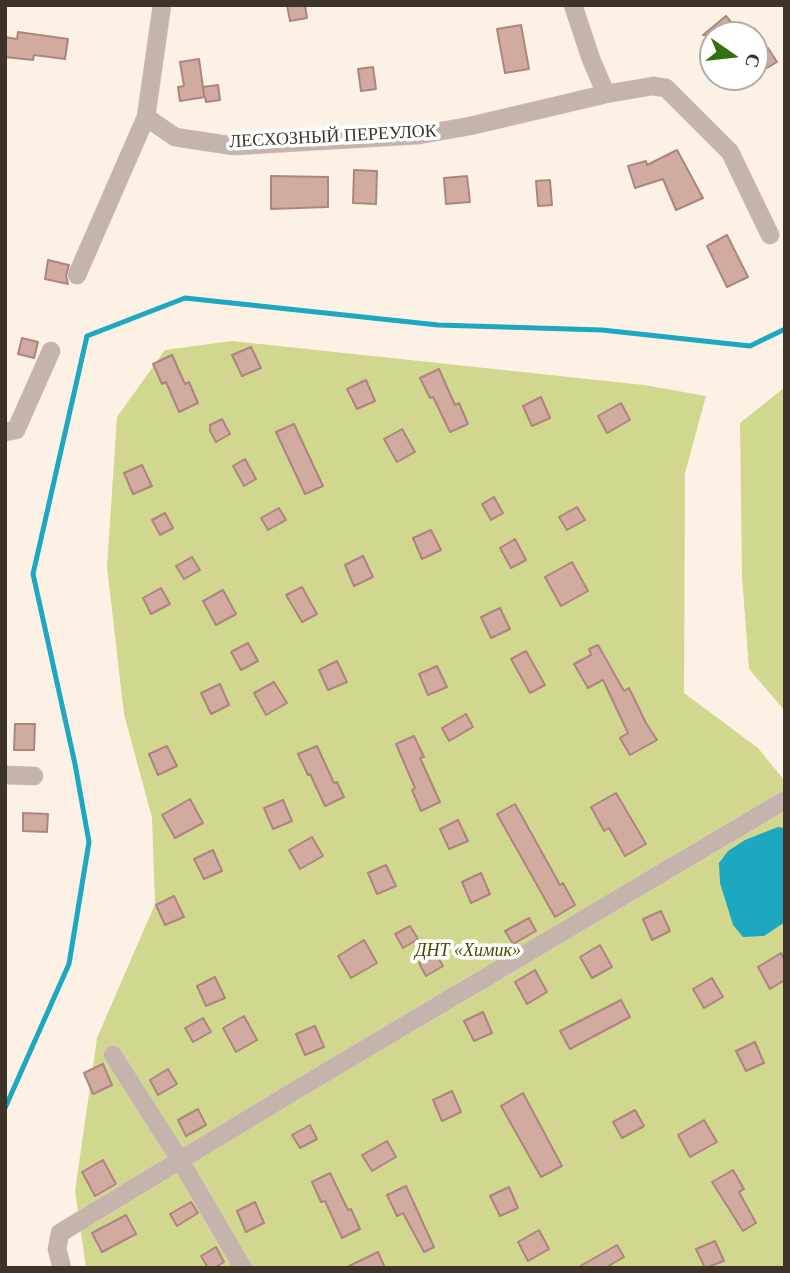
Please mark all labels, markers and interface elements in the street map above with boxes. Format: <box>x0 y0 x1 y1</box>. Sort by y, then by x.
north arrow <box>699 21 769 91</box>
text: С <box>741 52 765 70</box>
street label: ЛЕСХОЗНЫЙ ПЕРЕУЛОК <box>229 121 437 153</box>
park label: ДНТ «Химик» <box>415 940 521 962</box>

